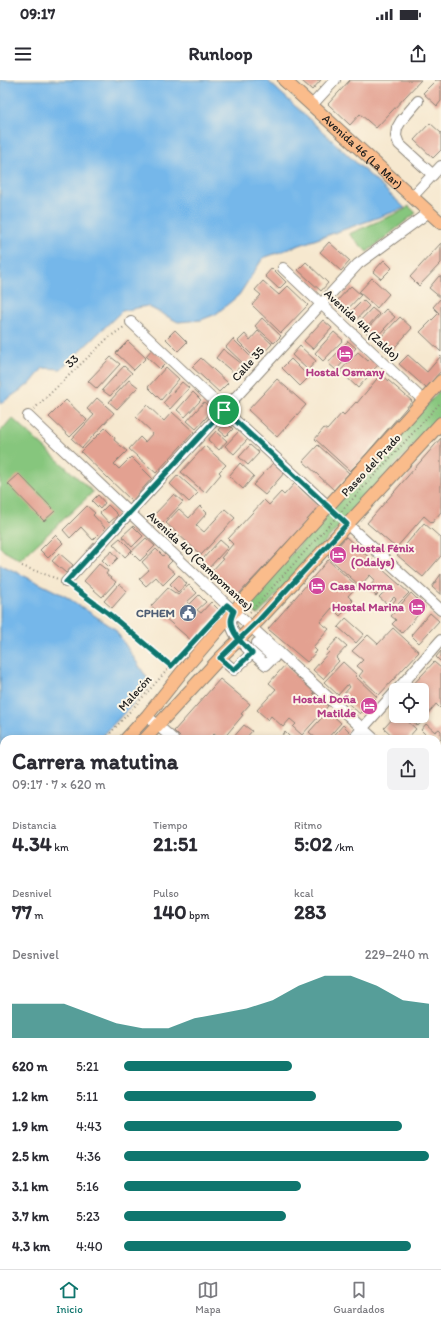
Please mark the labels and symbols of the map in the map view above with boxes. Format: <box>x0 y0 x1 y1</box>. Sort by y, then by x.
street label: Avenida 46 (La Mar) <box>319 111 405 191</box>
street label: Avenida 44 (Zaldo) <box>322 287 403 363</box>
street label: Calle 35 <box>229 344 267 384</box>
hotel icon: Hostal Osmany <box>335 344 355 364</box>
street label: 33 <box>62 351 82 371</box>
place label: Hostal Osmany <box>306 365 385 380</box>
pin <box>207 393 241 427</box>
street label: Paseo del Prado <box>338 431 404 499</box>
street label: Avenida 40 (Campomanes) <box>144 508 256 614</box>
place label: Hostal Fénix (Odalys) <box>351 541 415 570</box>
hotel icon: Hostal Fénix (Odalys) <box>328 545 348 565</box>
hotel icon: Casa Norma <box>307 576 327 596</box>
place label: Casa Norma <box>330 579 394 593</box>
hotel icon: Hostal Marina <box>407 597 427 617</box>
place label: Hostal Marina <box>332 600 404 614</box>
public building icon: CPHEM <box>178 603 198 623</box>
place label: CPHEM <box>136 606 175 620</box>
street label: Malecón <box>115 672 155 714</box>
place label: Hostal Doña Matilde <box>293 692 357 720</box>
hotel icon: Hostal Doña Matilde <box>359 696 379 716</box>

